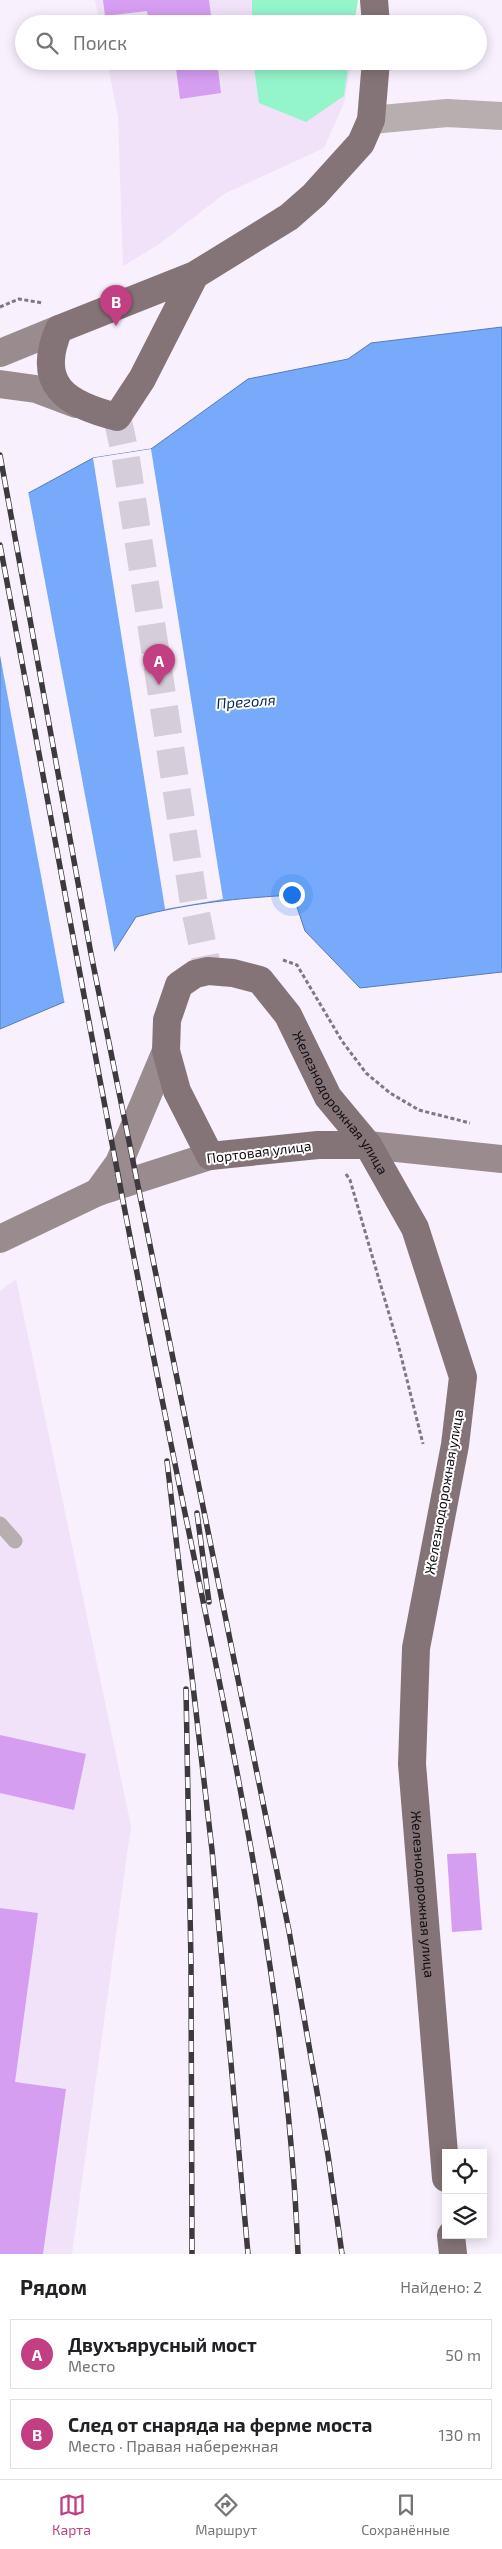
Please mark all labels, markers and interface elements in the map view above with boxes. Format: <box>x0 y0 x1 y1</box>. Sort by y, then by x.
search box <box>15 15 487 70</box>
icon: search <box>33 29 61 57</box>
text: Поиск <box>73 31 127 54</box>
pin: B <box>100 285 132 326</box>
pin: A <box>143 644 175 685</box>
water label: Преголя <box>216 690 276 712</box>
your location <box>279 882 305 908</box>
street label: Железнодорожная улица <box>289 1028 392 1177</box>
street label: Портовая улица <box>206 1137 312 1166</box>
street label: Железнодорожная улица <box>421 1408 466 1576</box>
street label: Железнодорожная улица <box>408 1810 439 1978</box>
map controls <box>442 2149 487 2239</box>
button: locate <box>442 2149 487 2194</box>
button: layers <box>442 2194 487 2239</box>
text: Рядом <box>20 2274 87 2299</box>
text: Найдено: 2 <box>400 2277 482 2296</box>
text: Двухъярусный мост <box>68 2333 257 2356</box>
text: A <box>32 2345 42 2364</box>
text: 50 m <box>445 2345 481 2364</box>
text: Место <box>68 2356 115 2375</box>
text: След от снаряда на ферме моста <box>68 2413 372 2436</box>
text: B <box>32 2425 42 2444</box>
text: 130 m <box>439 2425 481 2444</box>
text: Место · Правая набережная <box>68 2436 278 2455</box>
tab: Карта <box>52 2491 91 2538</box>
tab: Маршрут <box>195 2491 257 2538</box>
tab: Сохранённые <box>361 2491 450 2538</box>

